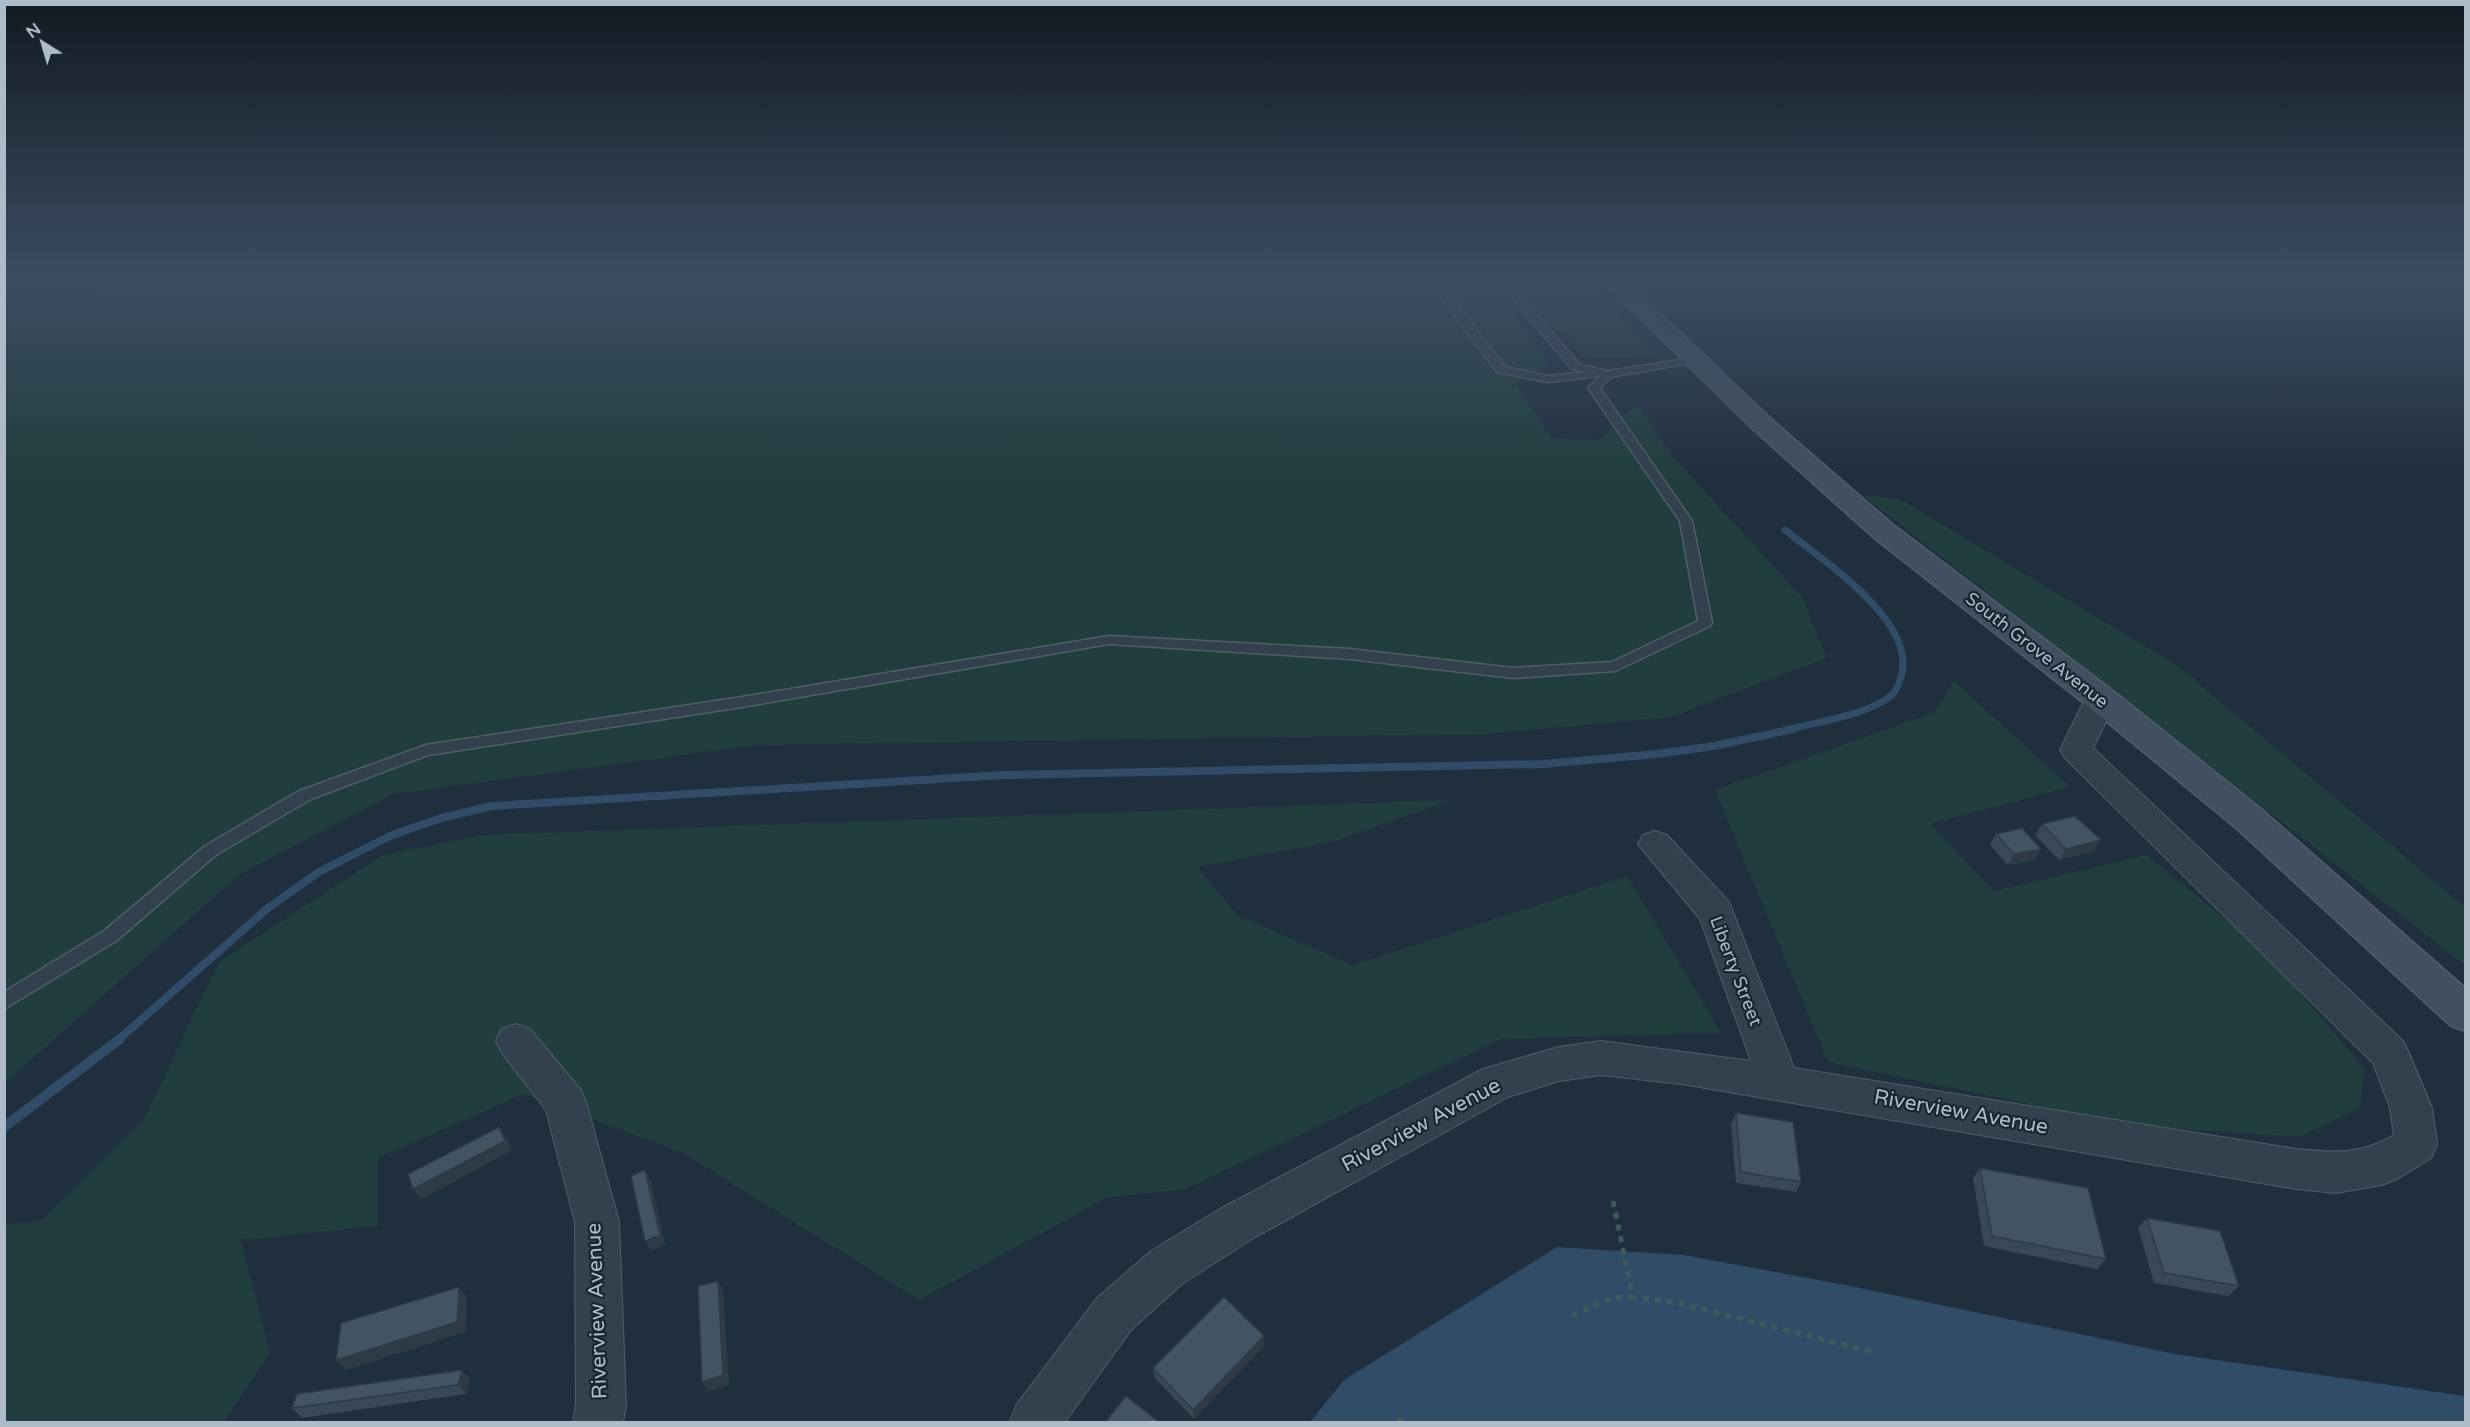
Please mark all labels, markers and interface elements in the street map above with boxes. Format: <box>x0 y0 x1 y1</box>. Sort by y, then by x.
north arrow <box>12 12 72 72</box>
text: N <box>22 19 45 43</box>
street label: South Grove Avenue <box>1961 587 2113 713</box>
street label: Liberty Street <box>1705 913 1767 1029</box>
street label: Riverview Avenue <box>1337 1072 1505 1177</box>
street label: Riverview Avenue <box>1872 1084 2050 1140</box>
street label: Riverview Avenue <box>581 1222 613 1400</box>

